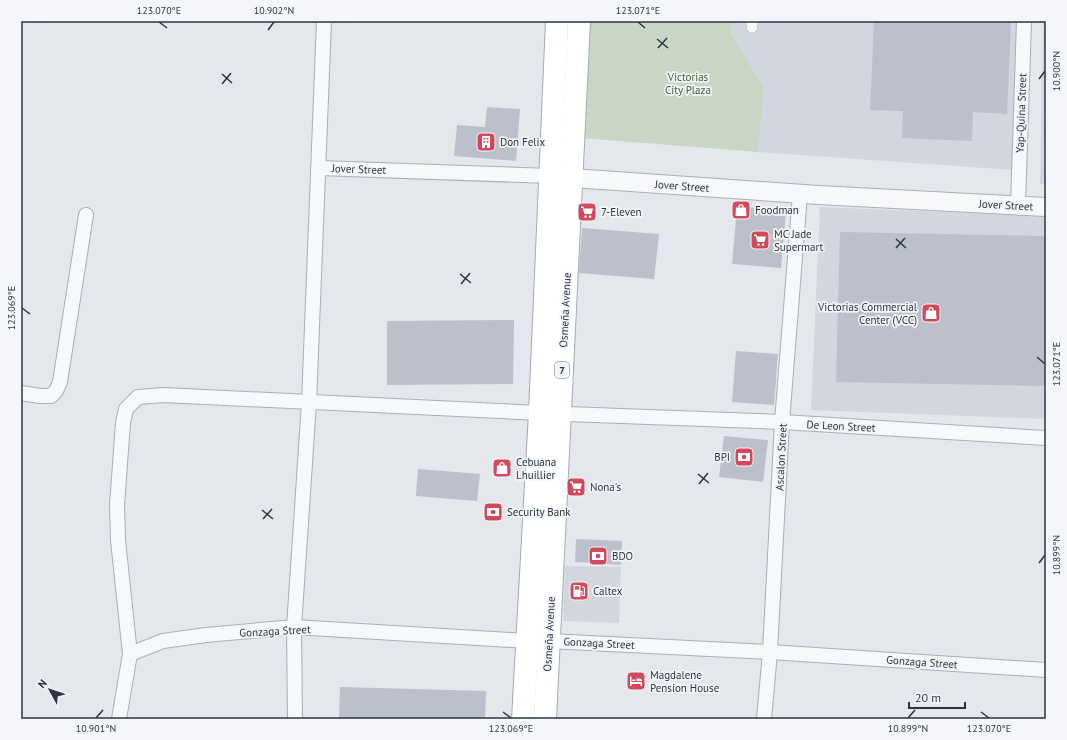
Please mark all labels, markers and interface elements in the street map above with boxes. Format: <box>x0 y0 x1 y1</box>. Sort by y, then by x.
text: 123.070°E <box>137 4 181 17</box>
text: 10.902°N <box>254 4 294 17</box>
text: 123.071°E <box>616 4 660 17</box>
text: 10.900°N <box>1050 51 1063 91</box>
park label: Victorias City Plaza <box>665 70 711 97</box>
street label: Yap-Quina Street <box>1013 73 1029 153</box>
building icon: Don Felix <box>475 131 497 153</box>
place label: Don Felix <box>500 135 545 149</box>
street label: Jover Street <box>331 161 387 177</box>
street label: Jover Street <box>653 177 710 195</box>
street label: Jover Street <box>977 197 1034 213</box>
shop icon: Foodman <box>730 199 752 221</box>
supermarket icon: 7-Eleven <box>576 201 598 223</box>
place label: Foodman <box>755 203 799 217</box>
place label: 7-Eleven <box>601 205 642 219</box>
place label: MC Jade Supermart <box>774 227 824 254</box>
supermarket icon: MC Jade Supermart <box>749 229 771 251</box>
street label: Osmeña Avenue <box>556 272 574 348</box>
text: 123.069°E <box>5 286 18 330</box>
place label: Victorias Commercial Center (VCC) <box>817 300 918 327</box>
shop icon: Victorias Commercial Center (VCC) <box>920 302 942 324</box>
text: 123.071°E <box>1050 342 1063 386</box>
road number: 7 <box>555 362 569 378</box>
street label: De Leon Street <box>806 417 876 435</box>
street label: Ascalon Street <box>772 423 790 491</box>
bank icon: BPI <box>733 446 755 468</box>
place label: BPI <box>714 450 730 464</box>
place label: Cebuana Lhuillier <box>516 455 556 482</box>
shop icon: Cebuana Lhuillier <box>491 457 513 479</box>
supermarket icon: Nona's <box>565 476 587 498</box>
place label: Nona's <box>590 480 621 494</box>
bank icon: Security Bank <box>482 501 504 523</box>
place label: Security Bank <box>507 505 571 519</box>
text: 10.899°N <box>1050 535 1063 575</box>
bank icon: BDO <box>587 545 609 567</box>
place label: BDO <box>612 549 633 563</box>
fuel station icon: Caltex <box>568 580 590 602</box>
place label: Caltex <box>593 584 623 598</box>
street label: Osmeña Avenue <box>540 596 558 672</box>
street label: Gonzaga Street <box>239 622 311 640</box>
street label: Gonzaga Street <box>563 634 635 652</box>
street label: Gonzaga Street <box>886 653 958 671</box>
place label: Magdalene Pension House <box>650 668 720 695</box>
north arrow <box>30 670 70 710</box>
hotel icon: Magdalene Pension House <box>625 670 647 692</box>
text: N <box>35 676 50 691</box>
scale bar <box>909 684 965 710</box>
text: 20 m <box>915 690 941 705</box>
text: 10.901°N <box>76 722 116 735</box>
text: 123.069°E <box>489 722 533 735</box>
text: 10.899°N <box>888 722 928 735</box>
text: 123.070°E <box>967 722 1011 735</box>

